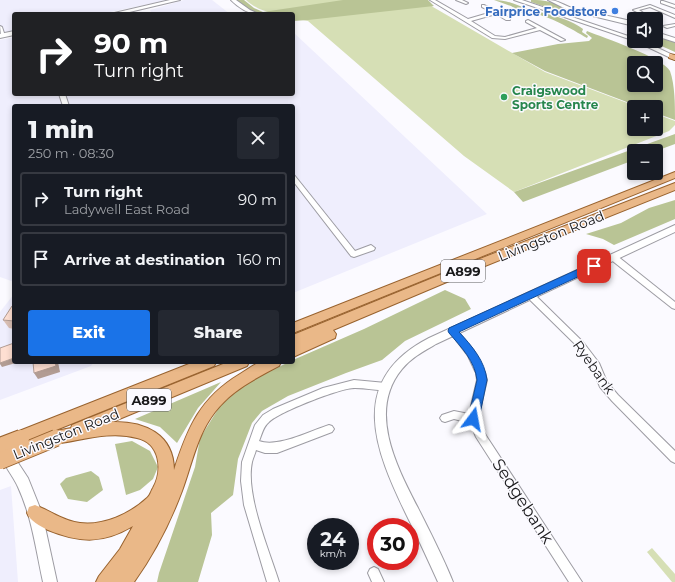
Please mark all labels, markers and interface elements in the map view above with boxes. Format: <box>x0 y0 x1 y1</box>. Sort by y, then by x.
place label: Fairprice Foodstore <box>485 4 607 19</box>
marker: Fairprice Foodstore <box>610 6 620 16</box>
map controls <box>627 12 663 180</box>
button: sound <box>627 12 663 48</box>
text: 90 m <box>94 26 168 60</box>
icon: right <box>28 28 80 80</box>
button: search <box>627 56 663 92</box>
text: Turn right <box>94 60 184 82</box>
place label: Craigswood Sports Centre <box>512 83 599 112</box>
marker: Craigswood Sports Centre <box>499 92 509 102</box>
button: + <box>627 100 663 136</box>
text: 1 min <box>28 115 94 144</box>
button: close <box>237 117 279 159</box>
button: − <box>627 144 663 180</box>
text: 250 m · 08:30 <box>28 145 114 161</box>
text: Turn right <box>64 182 143 201</box>
icon: right <box>30 188 52 210</box>
text: 90 m <box>238 190 277 209</box>
text: Ladywell East Road <box>64 201 190 217</box>
street label: Livingston Road <box>495 206 607 266</box>
icon: arrive <box>30 248 52 270</box>
pin <box>577 249 611 283</box>
text: Arrive at destination <box>64 250 225 269</box>
text: 160 m <box>237 250 281 269</box>
icon: arrive <box>583 255 605 277</box>
road number: A899 <box>441 260 485 282</box>
button: Exit <box>28 310 150 356</box>
button: Share <box>158 310 279 356</box>
street label: Ryebank <box>569 337 619 398</box>
road number: A899 <box>127 389 171 411</box>
position arrow <box>452 398 494 440</box>
street label: Livingston Road <box>10 404 122 464</box>
street label: Sedgebank <box>488 455 558 548</box>
speed limit sign: 30 <box>367 518 419 570</box>
text: 24 <box>320 527 346 551</box>
text: km/h <box>320 547 346 560</box>

